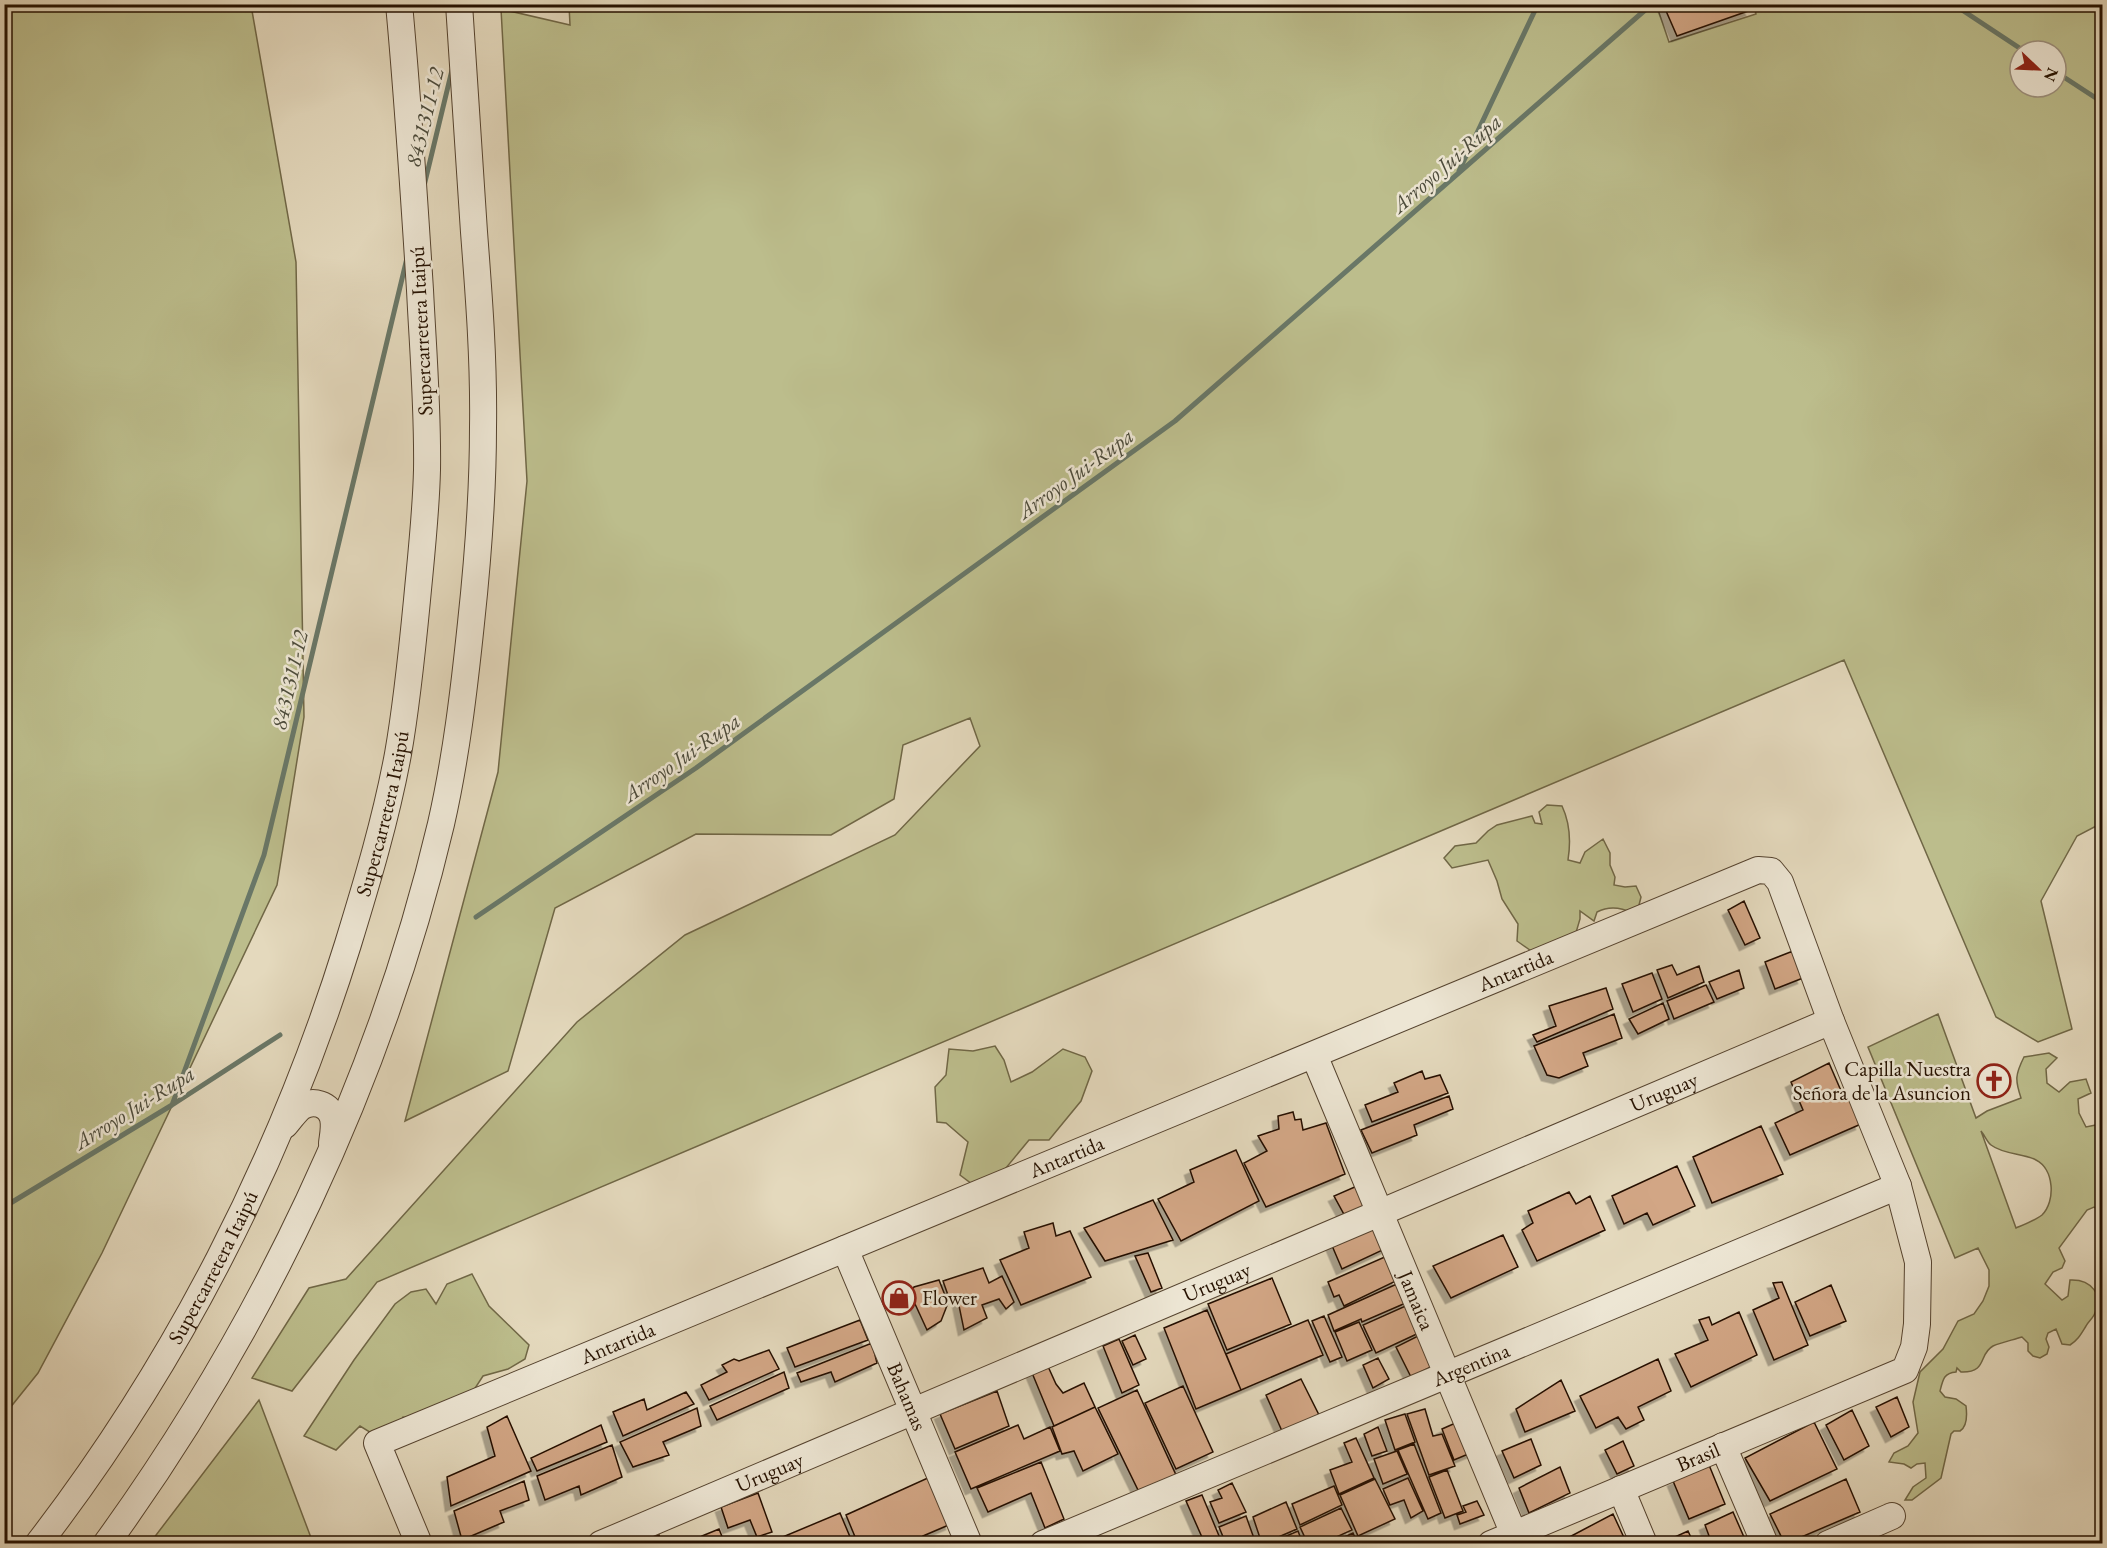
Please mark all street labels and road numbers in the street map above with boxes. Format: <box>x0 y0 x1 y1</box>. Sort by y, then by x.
street label: Supercarretera Itaipú <box>403 246 438 416</box>
street label: Supercarretera Itaipú <box>349 729 415 900</box>
street label: Antartida <box>1473 942 1557 998</box>
street label: Uruguay <box>1626 1065 1702 1118</box>
street label: Antartida <box>1024 1129 1108 1184</box>
street label: Supercarretera Itaipú <box>161 1186 264 1349</box>
street label: Uruguay <box>1178 1255 1255 1308</box>
street label: Jamaica <box>1392 1265 1442 1335</box>
street label: Antartida <box>575 1315 659 1371</box>
street label: Argentina <box>1427 1336 1514 1393</box>
street label: Bahamas <box>881 1358 934 1435</box>
street label: Brasil <box>1672 1435 1724 1478</box>
street label: Uruguay <box>731 1445 808 1498</box>

